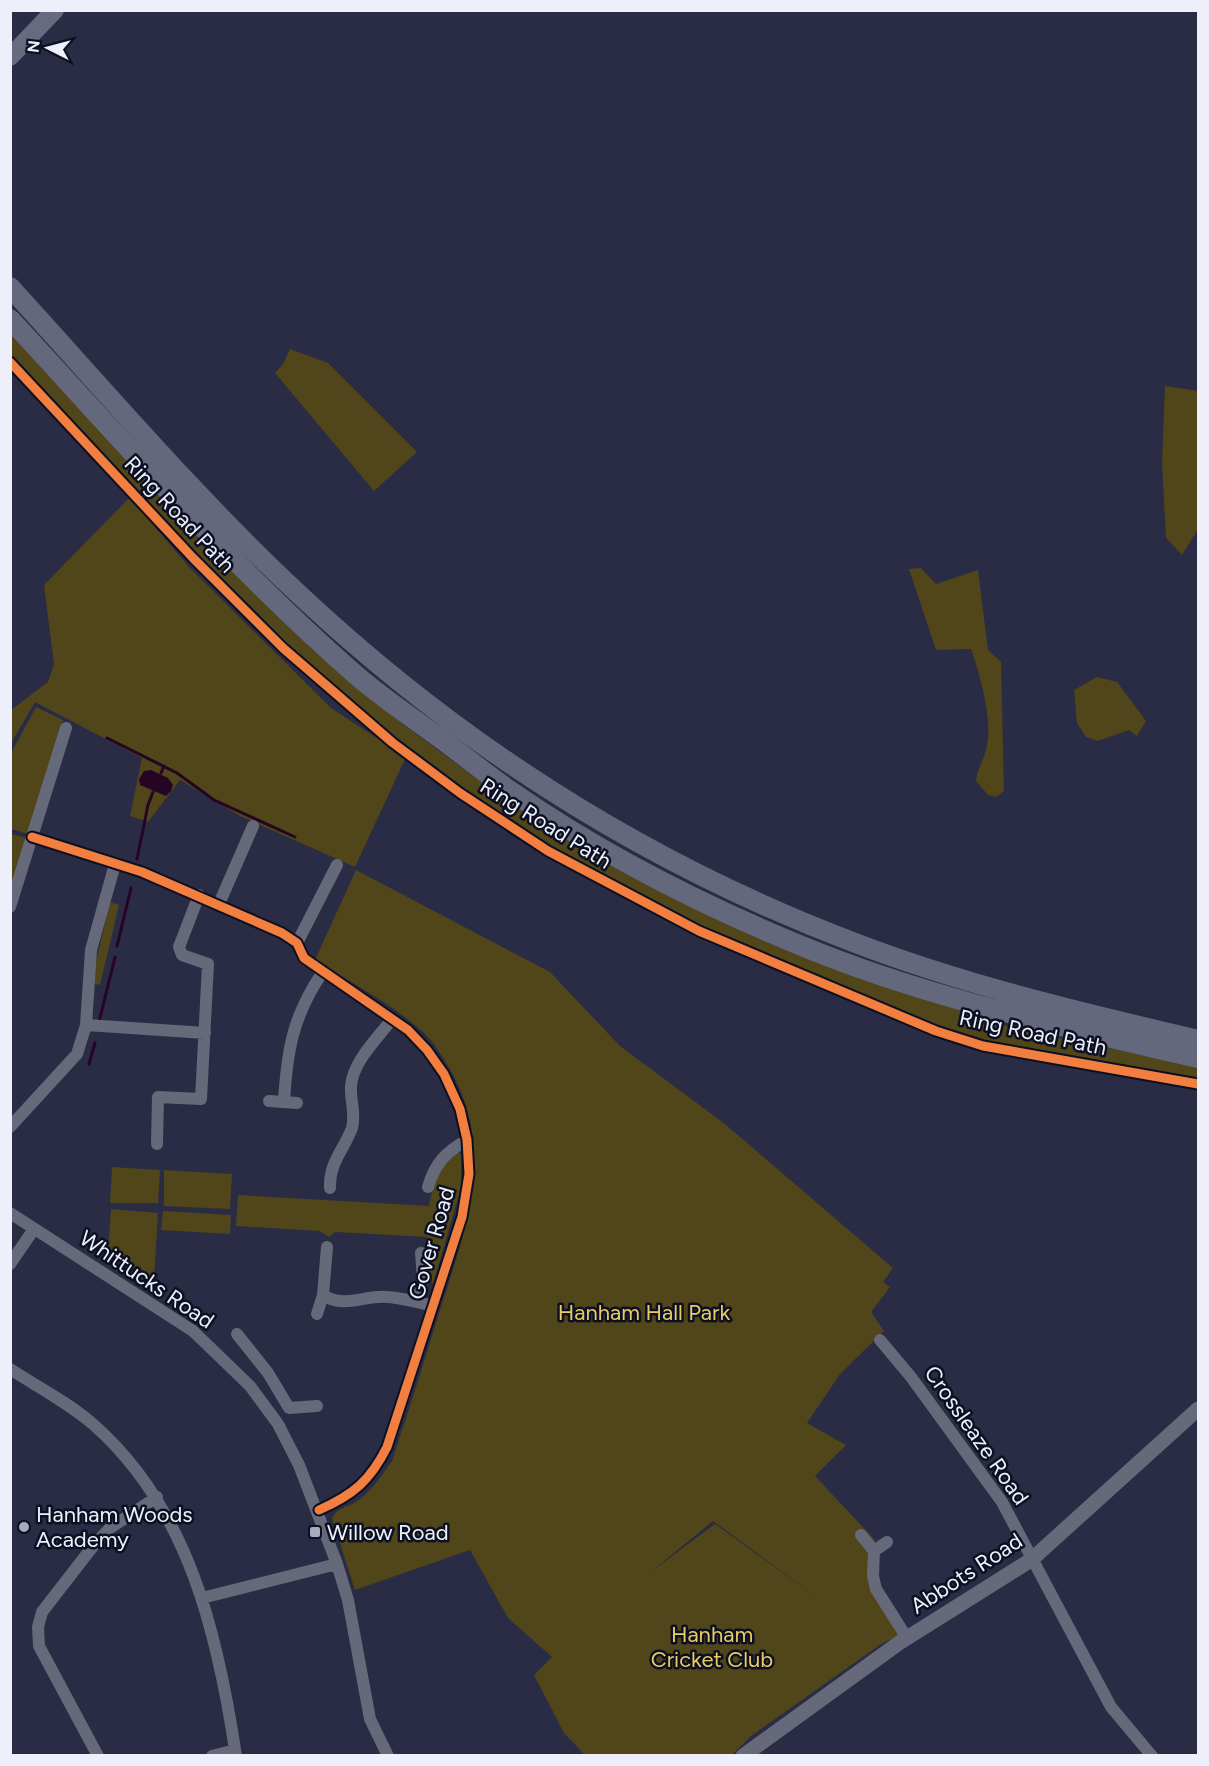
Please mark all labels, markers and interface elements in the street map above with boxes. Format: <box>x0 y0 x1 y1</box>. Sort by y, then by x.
north arrow <box>18 18 78 78</box>
text: N <box>23 39 44 54</box>
street label: Ring Road Path <box>119 450 241 578</box>
street label: Ring Road Path <box>475 772 616 875</box>
street label: Ring Road Path <box>957 1004 1109 1061</box>
street label: Gover Road <box>403 1184 460 1303</box>
street label: Whittucks Road <box>74 1225 219 1334</box>
park label: Hanham Hall Park <box>558 1299 731 1326</box>
street label: Crossleaze Road <box>919 1361 1035 1510</box>
place label: Hanham Woods Academy <box>36 1501 193 1553</box>
place label: Willow Road <box>327 1519 449 1546</box>
marker: Hanham Woods Academy <box>17 1520 31 1534</box>
marker: Willow Road <box>308 1525 322 1539</box>
street label: Abbots Road <box>905 1527 1027 1620</box>
park label: Hanham Cricket Club <box>651 1621 773 1673</box>

